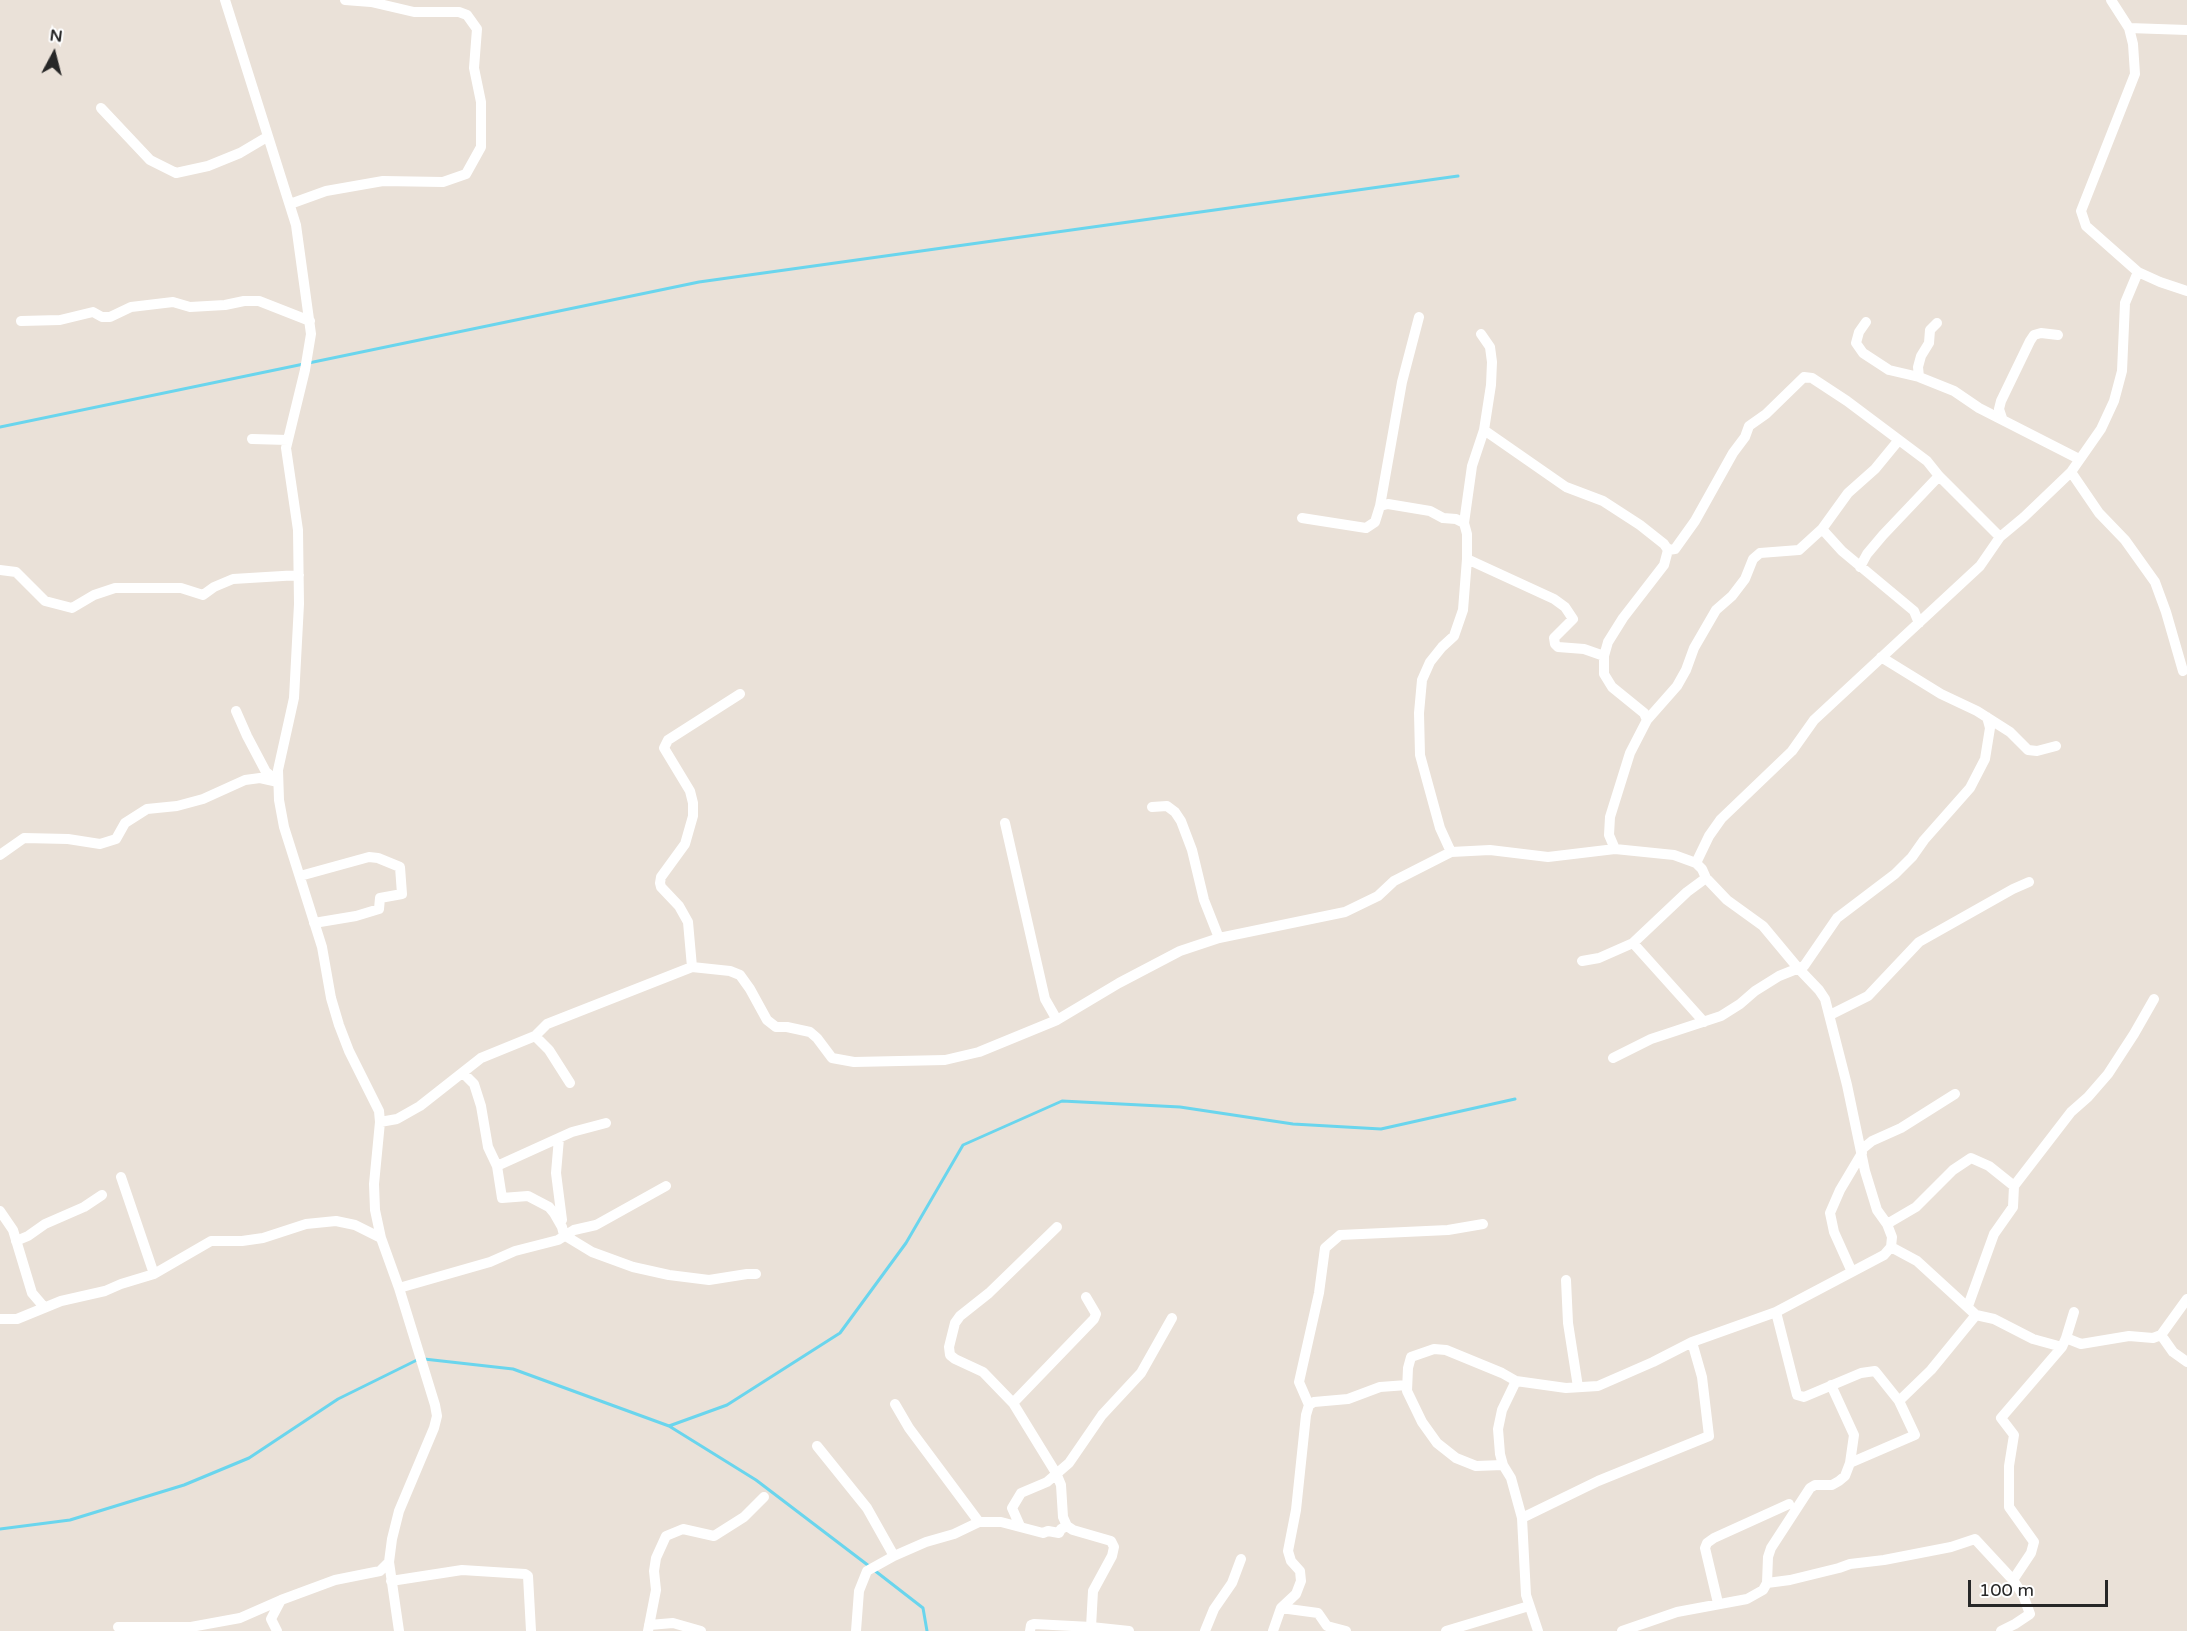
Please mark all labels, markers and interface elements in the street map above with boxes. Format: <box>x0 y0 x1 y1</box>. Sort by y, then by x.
north arrow <box>24 24 84 84</box>
text: N <box>49 25 64 47</box>
scale bar <box>1971 1568 2110 1606</box>
text: 100 m <box>1979 1579 2034 1601</box>

